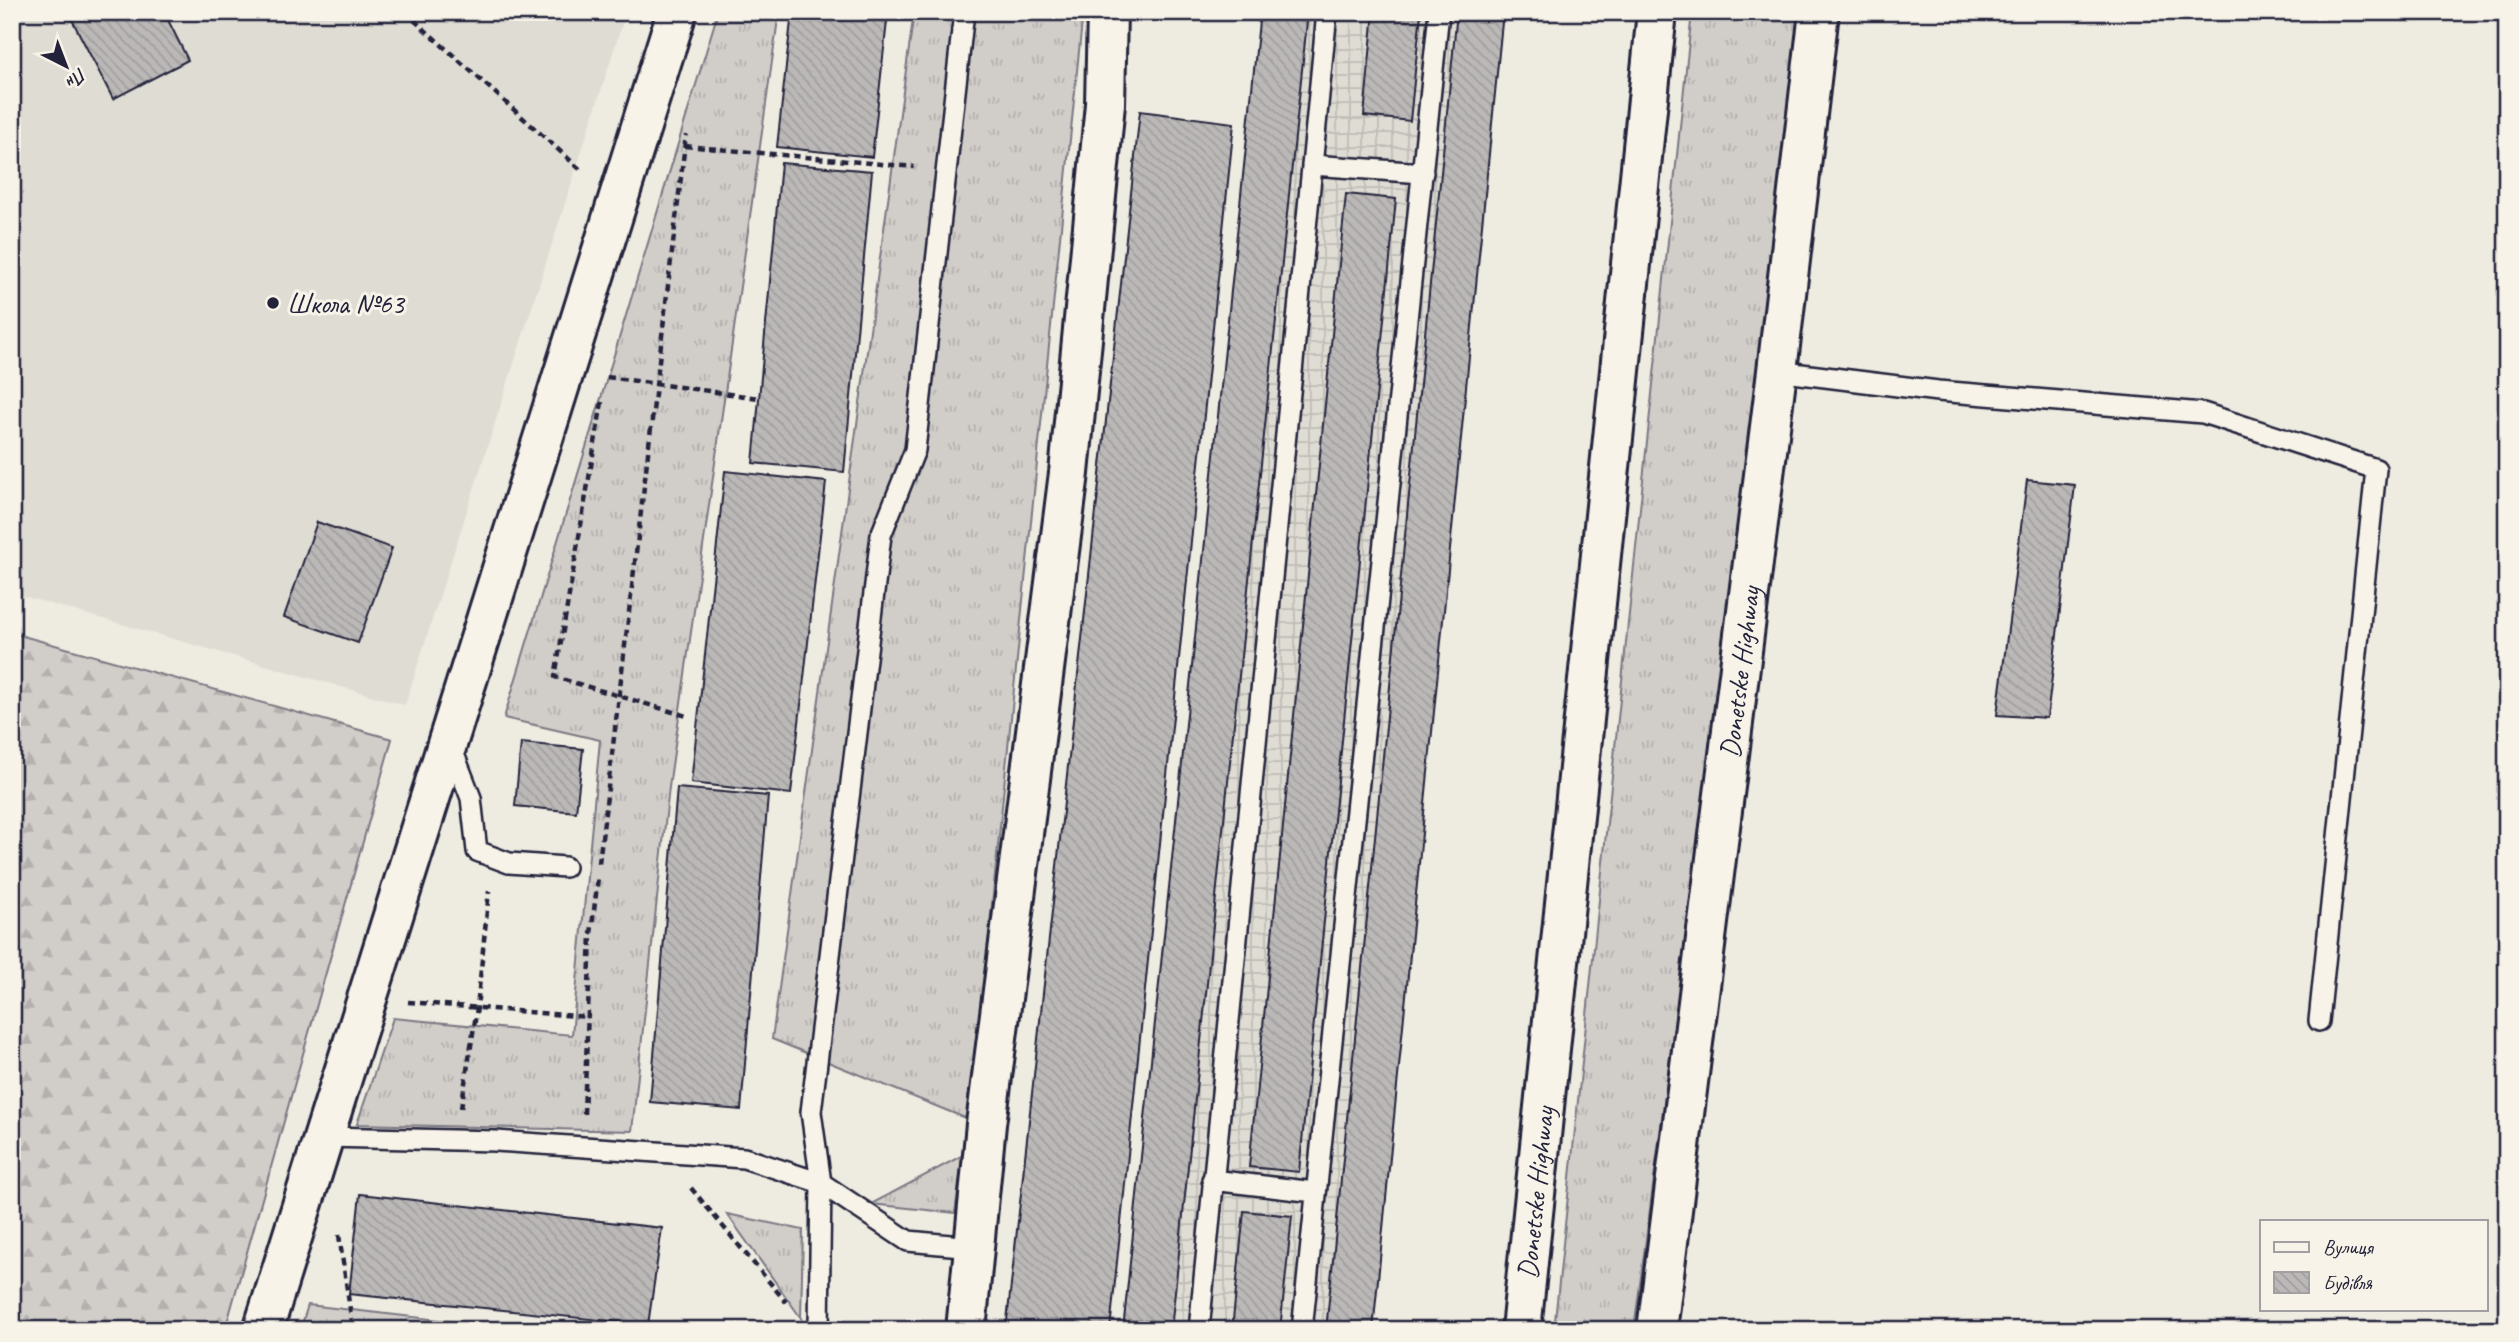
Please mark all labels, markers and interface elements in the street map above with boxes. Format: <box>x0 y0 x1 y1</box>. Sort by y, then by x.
north arrow <box>32 32 102 102</box>
text: Пн <box>60 62 92 95</box>
place label: Школа №63 <box>287 286 406 321</box>
marker: Школа №63 <box>265 295 281 311</box>
street label: Donetske Highway <box>1712 582 1768 760</box>
street label: Donetske Highway <box>1509 1103 1562 1280</box>
legend <box>2260 1220 2488 1310</box>
text: Вулиця <box>2323 1234 2374 1260</box>
text: Будівля <box>2323 1270 2373 1296</box>

